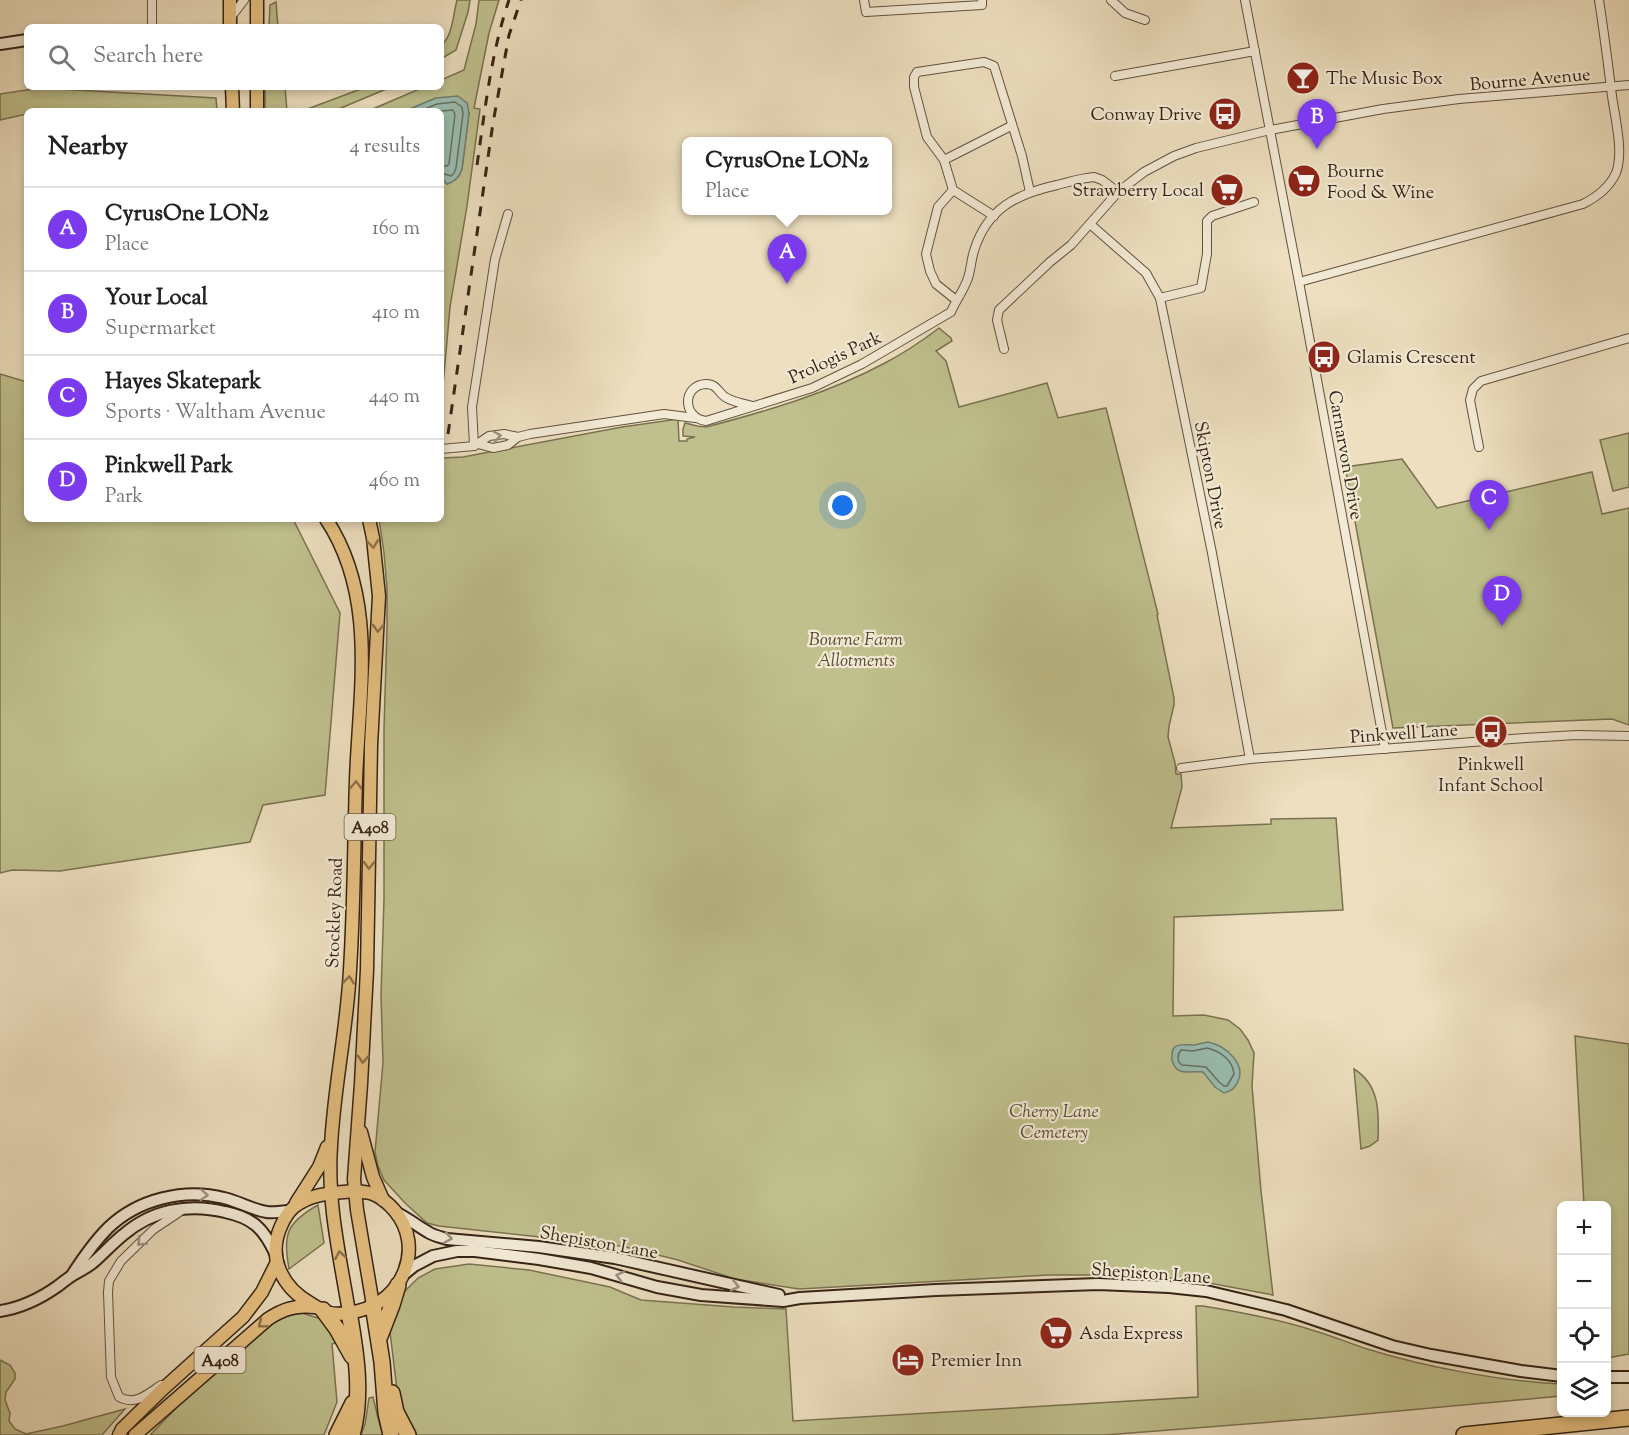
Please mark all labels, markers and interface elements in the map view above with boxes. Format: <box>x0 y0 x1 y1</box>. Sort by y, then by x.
search box <box>24 24 444 90</box>
icon: search <box>45 41 78 74</box>
text: Search here <box>93 41 203 73</box>
bar icon: The Music Box <box>1285 60 1321 96</box>
street label: Bourne Avenue <box>1469 63 1592 99</box>
place label: The Music Box <box>1326 67 1443 93</box>
bus stop icon: Conway Drive <box>1207 96 1243 132</box>
pin: B <box>1298 100 1336 149</box>
place label: Conway Drive <box>1090 103 1202 129</box>
text: Nearby <box>48 129 128 166</box>
text: 4 results <box>349 133 420 162</box>
popup <box>682 137 892 215</box>
text: CyrusOne LON2 <box>705 146 869 178</box>
place label: Bourne Food & Wine <box>1327 160 1434 207</box>
supermarket icon: Bourne Food & Wine <box>1286 163 1322 199</box>
supermarket icon: Strawberry Local <box>1209 172 1245 208</box>
text: Place <box>705 178 749 207</box>
place label: Strawberry Local <box>1072 179 1204 205</box>
text: CyrusOne LON2 <box>105 199 269 231</box>
text: A <box>59 215 76 244</box>
text: 160 m <box>372 215 420 244</box>
text: Place <box>105 231 149 260</box>
pin: A <box>768 234 806 284</box>
text: Your Local <box>105 283 208 315</box>
text: B <box>61 299 74 328</box>
text: 410 m <box>372 299 420 328</box>
text: Supermarket <box>105 315 216 344</box>
street label: Prologis Park <box>785 326 887 392</box>
bus stop icon: Glamis Crescent <box>1306 339 1342 375</box>
place label: Glamis Crescent <box>1347 346 1476 372</box>
text: Hayes Skatepark <box>105 367 261 399</box>
text: C <box>59 383 76 412</box>
text: 440 m <box>369 383 420 412</box>
street label: Carnarvon Drive <box>1320 389 1368 522</box>
text: Sports · Waltham Avenue <box>105 399 326 428</box>
street label: Skipton Drive <box>1186 419 1232 532</box>
one-way arrow <box>492 430 502 442</box>
text: Pinkwell Park <box>105 451 233 483</box>
text: D <box>60 467 75 496</box>
text: 460 m <box>369 467 420 496</box>
pin: C <box>1470 480 1508 530</box>
text: Park <box>105 483 143 512</box>
your location <box>828 491 857 520</box>
one-way arrow <box>367 539 379 549</box>
pin: D <box>1482 576 1522 626</box>
one-way arrow <box>372 623 384 632</box>
park label: Bourne Farm Allotments <box>809 628 903 675</box>
bus stop icon: Pinkwell Infant School <box>1473 714 1509 750</box>
street label: Pinkwell Lane <box>1349 718 1459 752</box>
place label: Pinkwell Infant School <box>1438 753 1544 800</box>
one-way arrow <box>349 781 362 790</box>
road number: A408 <box>344 814 395 840</box>
street label: Stockley Road <box>321 857 351 969</box>
one-way arrow <box>363 860 375 869</box>
one-way arrow <box>342 976 355 985</box>
one-way arrow <box>356 1055 369 1064</box>
park label: Cherry Lane Cemetery <box>1009 1100 1099 1147</box>
one-way arrow <box>199 1189 208 1202</box>
map controls <box>1557 1201 1611 1417</box>
button: + <box>1557 1201 1611 1255</box>
street label: Shepiston Lane <box>537 1221 660 1267</box>
one-way arrow <box>443 1231 453 1244</box>
one-way arrow <box>137 1235 148 1246</box>
one-way arrow <box>334 1250 346 1259</box>
button: − <box>1557 1255 1611 1309</box>
street label: Shepiston Lane <box>1090 1258 1212 1292</box>
one-way arrow <box>615 1271 625 1284</box>
one-way arrow <box>729 1278 739 1291</box>
button: locate <box>1557 1309 1611 1363</box>
supermarket icon: Asda Express <box>1038 1315 1074 1351</box>
one-way arrow <box>258 1317 269 1328</box>
place label: Asda Express <box>1079 1322 1183 1348</box>
hotel icon: Premier Inn <box>890 1342 926 1378</box>
road number: A408 <box>194 1347 246 1373</box>
place label: Premier Inn <box>931 1349 1022 1375</box>
button: layers <box>1557 1363 1611 1417</box>

